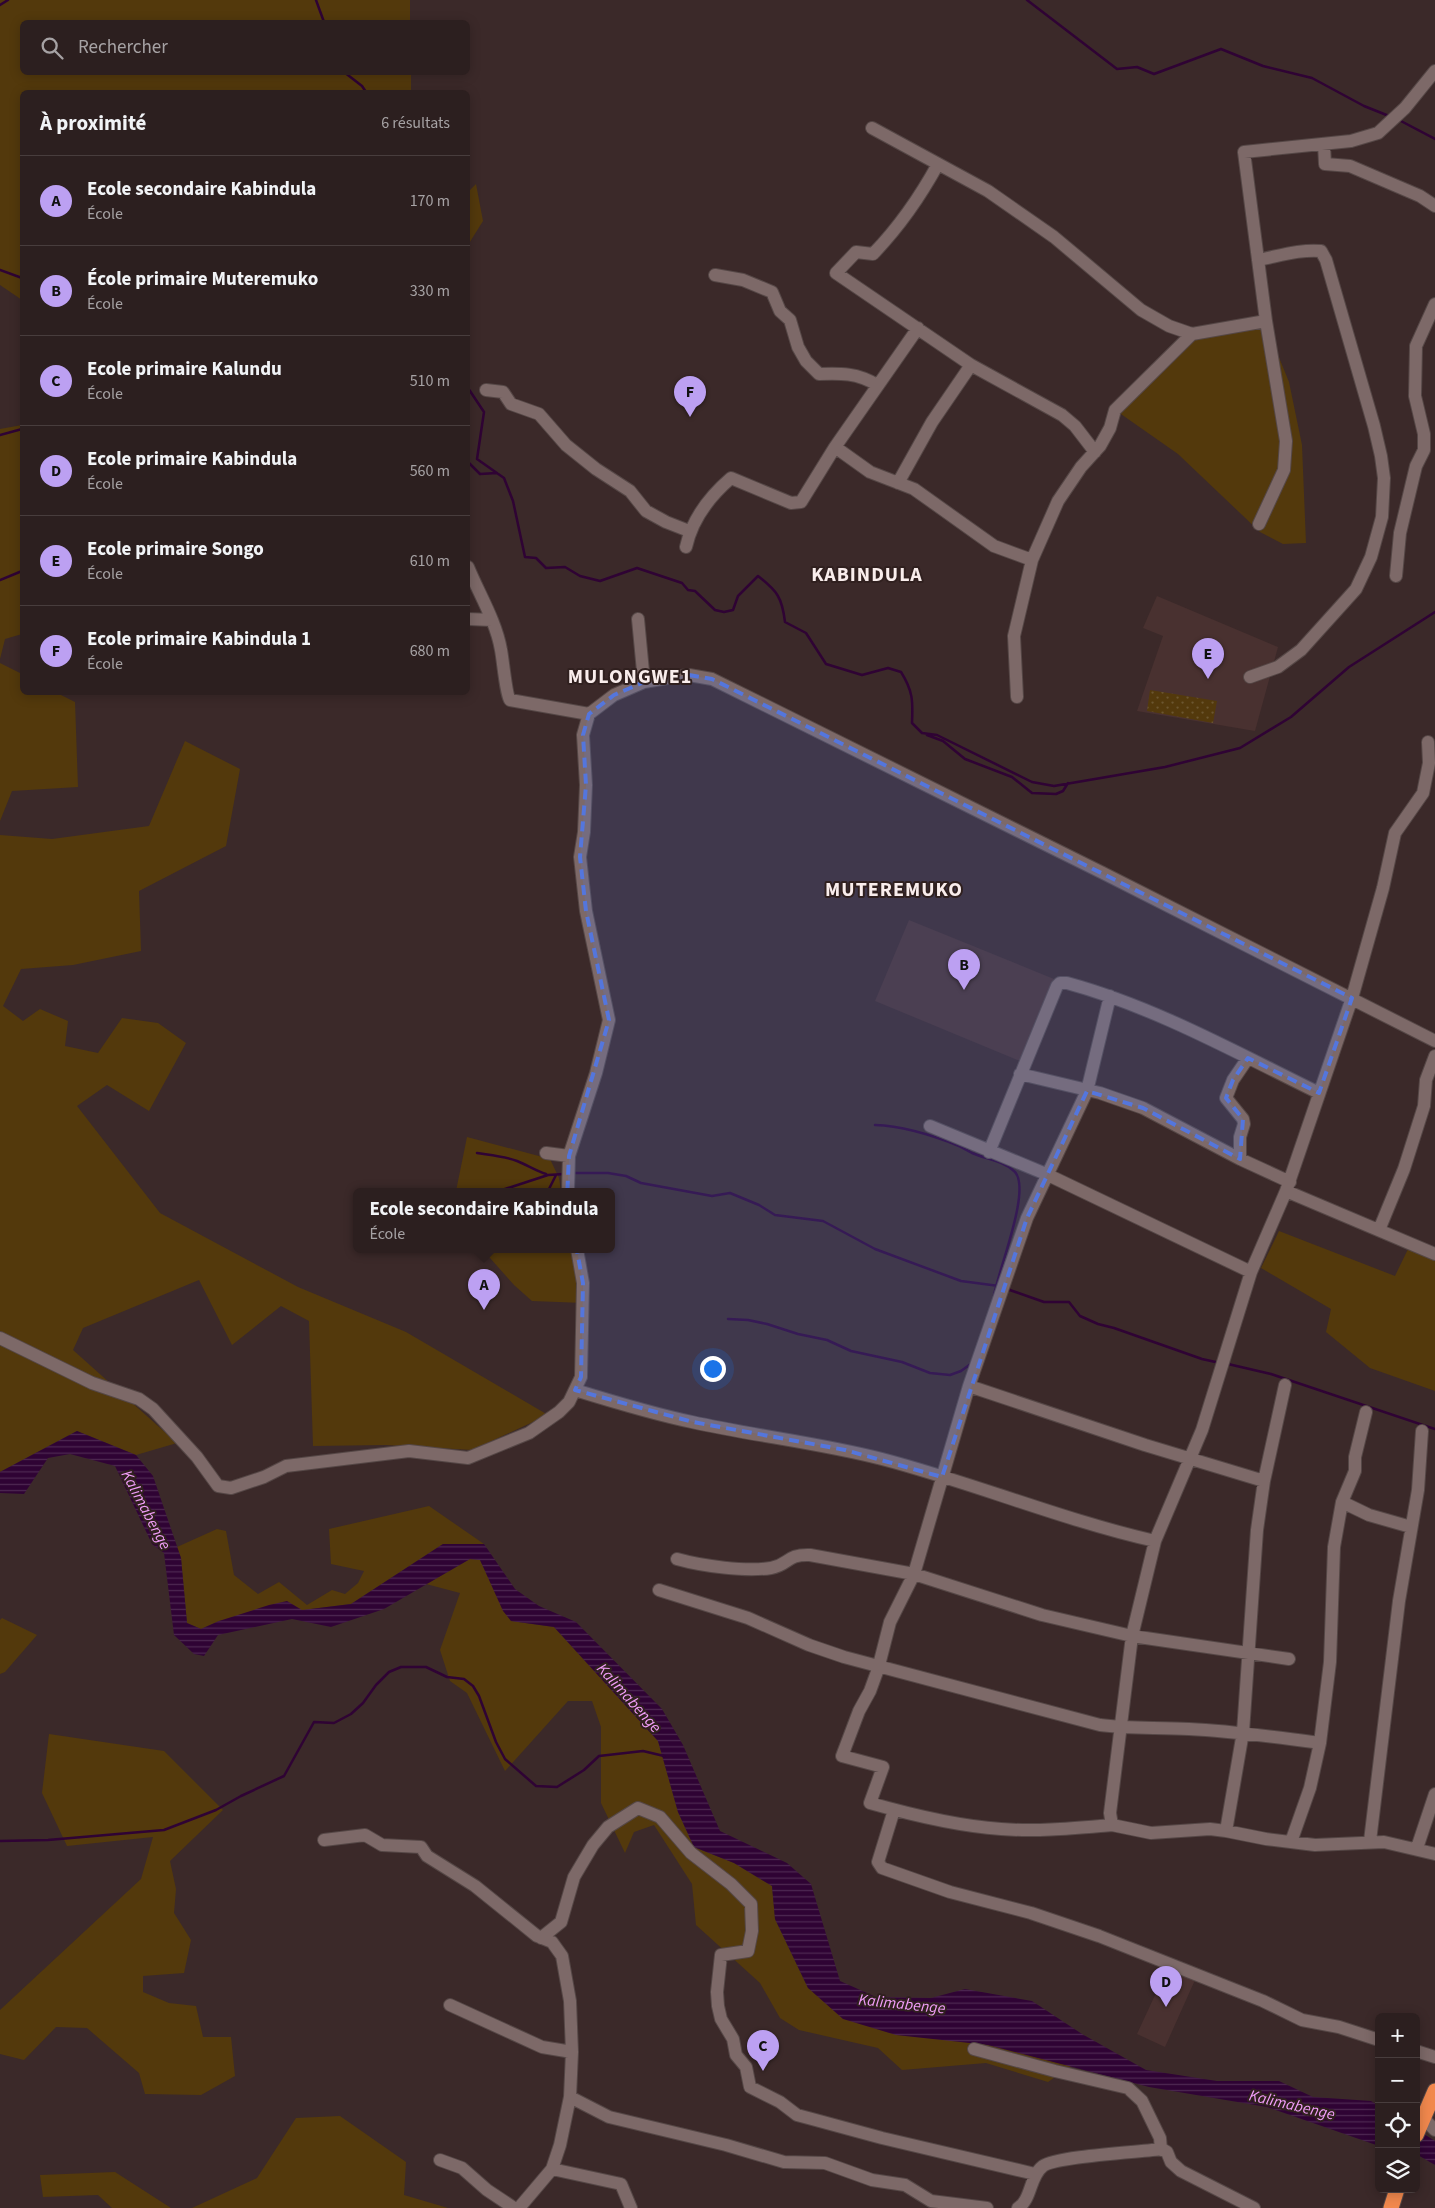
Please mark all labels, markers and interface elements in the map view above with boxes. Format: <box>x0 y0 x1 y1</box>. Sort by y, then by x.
search box <box>20 20 470 75</box>
icon: search <box>38 34 66 62</box>
text: Rechercher <box>78 34 168 61</box>
text: À proximité <box>40 108 146 138</box>
text: 6 résultats <box>381 112 450 134</box>
text: Ecole secondaire Kabindula <box>87 176 316 203</box>
text: A <box>51 190 61 212</box>
text: 170 m <box>410 190 450 212</box>
text: École <box>87 203 123 225</box>
text: École primaire Muteremuko <box>87 266 318 293</box>
text: B <box>51 280 61 302</box>
text: 330 m <box>410 280 450 302</box>
text: École <box>87 293 123 315</box>
text: Ecole primaire Kalundu <box>87 356 282 383</box>
text: C <box>51 370 61 392</box>
text: 510 m <box>410 370 450 392</box>
pin: F <box>674 376 706 417</box>
text: École <box>87 383 123 405</box>
text: Ecole primaire Kabindula <box>87 446 297 473</box>
text: D <box>51 460 61 482</box>
text: 560 m <box>410 460 450 482</box>
text: École <box>87 473 123 495</box>
text: Ecole primaire Songo <box>87 536 264 563</box>
text: E <box>52 550 60 572</box>
text: 610 m <box>410 550 450 572</box>
district label: KABINDULA <box>811 561 923 589</box>
text: École <box>87 563 123 585</box>
text: Ecole primaire Kabindula 1 <box>87 626 311 653</box>
pin: E <box>1192 638 1224 679</box>
text: F <box>52 640 60 662</box>
text: 680 m <box>410 640 450 662</box>
text: École <box>87 653 123 675</box>
district label: MULONGWE1 <box>568 663 692 691</box>
district label: MUTEREMUKO <box>825 876 963 904</box>
pin: B <box>948 949 980 990</box>
popup <box>353 1188 615 1253</box>
text: Ecole secondaire Kabindula <box>369 1196 599 1223</box>
text: École <box>369 1223 405 1245</box>
pin: A <box>468 1269 500 1310</box>
your location <box>700 1356 726 1382</box>
water label: Kalimabenge <box>116 1466 176 1554</box>
water label: Kalimabenge <box>592 1658 667 1738</box>
pin: D <box>1150 1966 1182 2007</box>
water label: Kalimabenge <box>857 1988 947 2020</box>
map controls <box>1375 2013 1420 2193</box>
button: + <box>1375 2013 1420 2058</box>
pin: C <box>747 2030 779 2071</box>
button: − <box>1375 2058 1420 2103</box>
water label: Kalimabenge <box>1247 2084 1337 2126</box>
button: locate <box>1375 2103 1420 2148</box>
button: layers <box>1375 2148 1420 2193</box>

